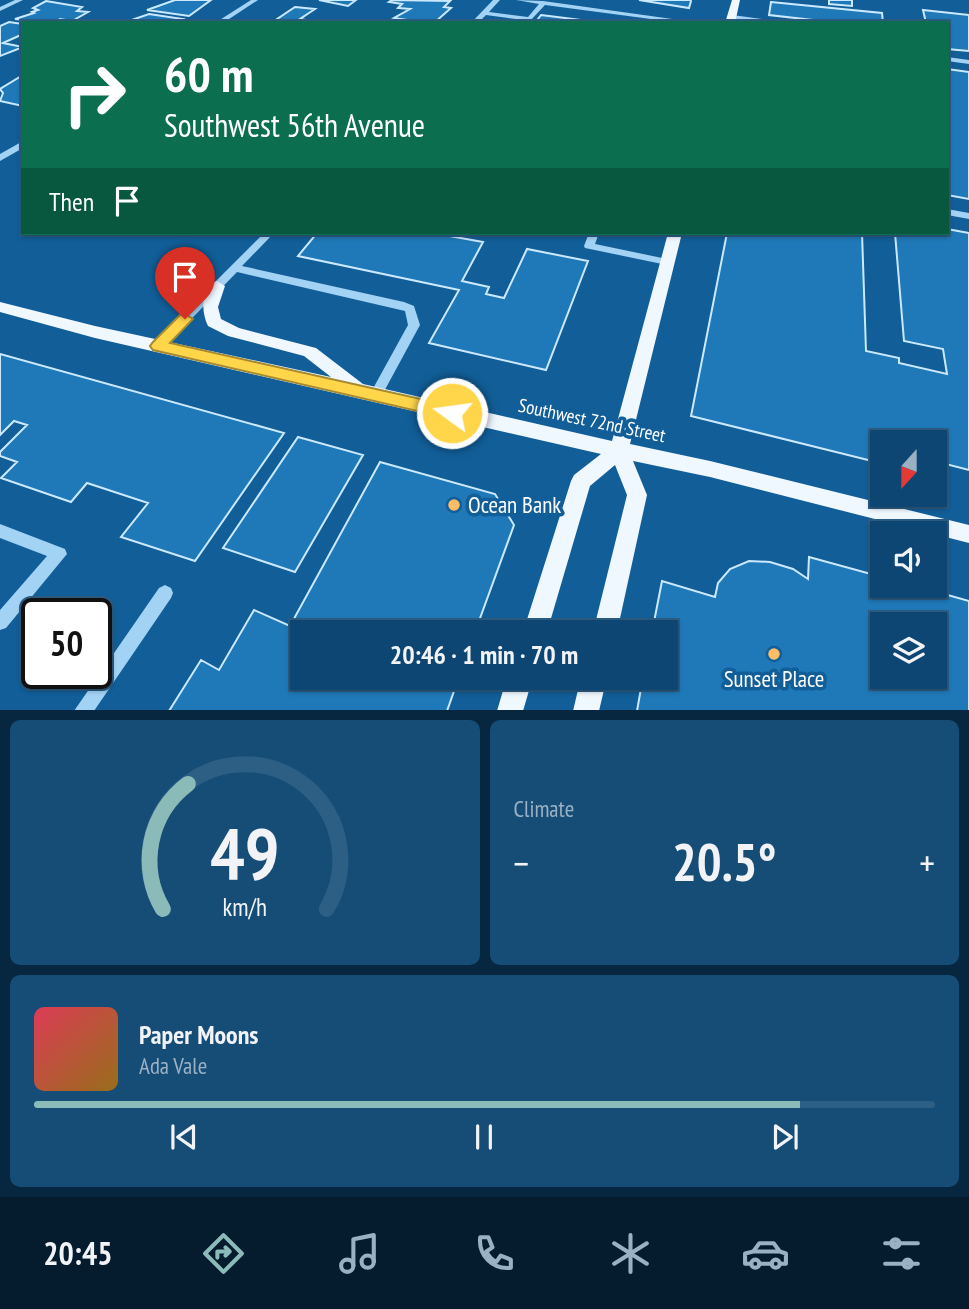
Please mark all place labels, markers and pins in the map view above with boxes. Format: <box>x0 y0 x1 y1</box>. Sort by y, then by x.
pin <box>155 247 215 319</box>
place label: Ocean Bank <box>468 490 561 519</box>
marker: Ocean Bank <box>446 497 462 513</box>
marker: Sunset Place <box>766 646 782 662</box>
place label: Sunset Place <box>724 664 824 693</box>

